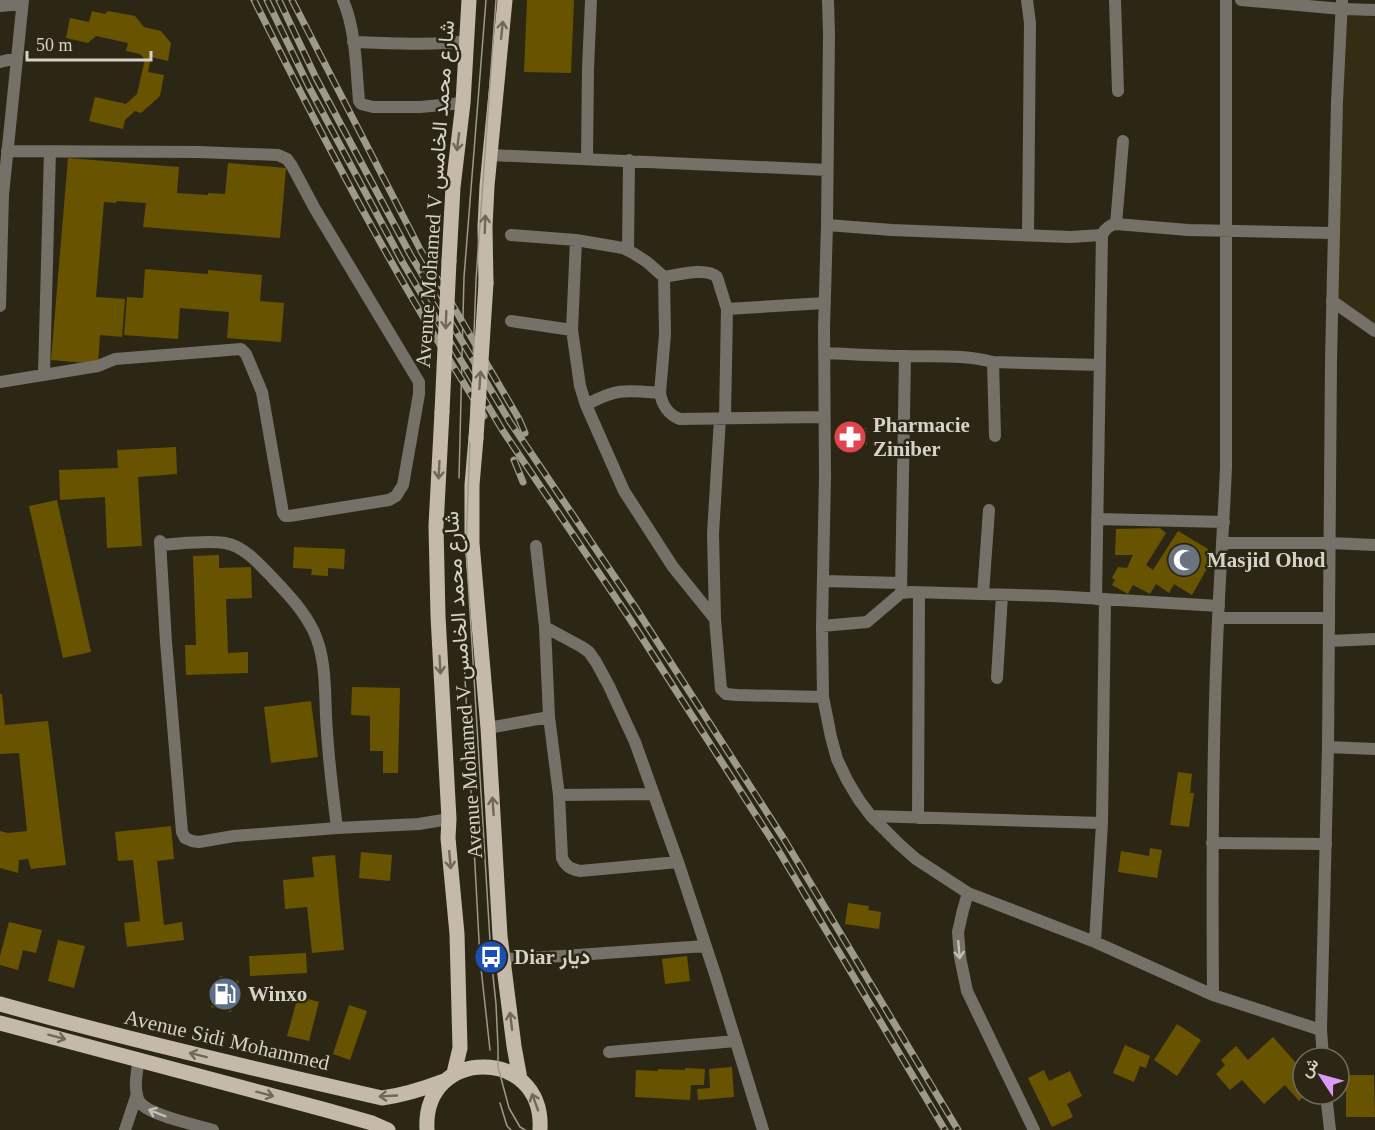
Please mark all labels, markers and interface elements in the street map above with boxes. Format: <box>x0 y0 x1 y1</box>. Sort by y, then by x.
street label: Avenue Mohamed V شارع محمد الخامس <box>411 19 461 369</box>
one-way arrow <box>497 21 508 41</box>
scale bar <box>27 24 152 62</box>
text: 50 m <box>36 35 73 55</box>
one-way arrow <box>452 132 463 151</box>
one-way arrow <box>479 215 491 235</box>
one-way arrow <box>441 309 452 329</box>
one-way arrow <box>475 371 486 391</box>
place label: Pharmacie Ziniber <box>873 413 970 461</box>
pharmacy icon: Pharmacie Ziniber <box>832 419 868 455</box>
one-way arrow <box>433 460 444 480</box>
street label: Avenue Mohamed V شارع محمد الخامس <box>439 510 489 860</box>
mosque icon: Masjid Ohod <box>1166 542 1202 578</box>
place label: Masjid Ohod <box>1207 548 1326 572</box>
one-way arrow <box>435 655 446 675</box>
one-way arrow <box>487 797 498 817</box>
one-way arrow <box>445 849 456 869</box>
bus stop icon: Diar ديار <box>473 939 509 975</box>
one-way arrow <box>954 940 965 960</box>
place label: Diar ديار <box>514 945 590 970</box>
fuel station icon: Winxo <box>207 976 243 1012</box>
place label: Winxo <box>248 982 307 1006</box>
street label: Avenue Sidi Mohammed <box>122 1005 332 1075</box>
one-way arrow <box>505 1012 516 1032</box>
one-way arrow <box>47 1032 66 1044</box>
north arrow <box>1291 1046 1351 1106</box>
one-way arrow <box>189 1049 208 1061</box>
text: ش <box>1297 1055 1323 1081</box>
one-way arrow <box>255 1089 274 1100</box>
one-way arrow <box>379 1091 399 1102</box>
one-way arrow <box>529 1094 540 1112</box>
one-way arrow <box>148 1106 167 1117</box>

